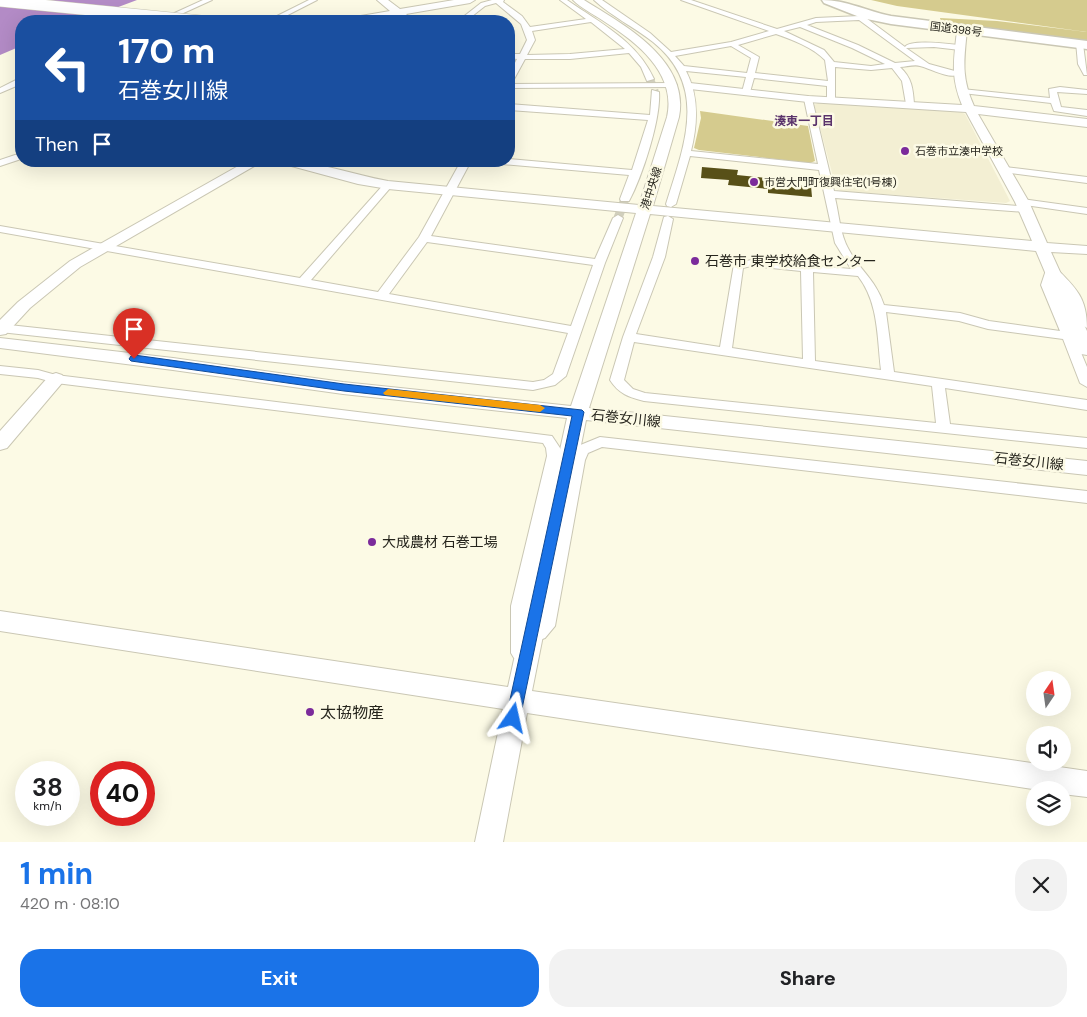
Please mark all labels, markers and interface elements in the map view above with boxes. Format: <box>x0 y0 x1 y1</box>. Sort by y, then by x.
street label: 国道398号 <box>929 19 983 39</box>
text: 170 m <box>118 28 215 74</box>
icon: left <box>35 35 100 100</box>
text: 石巻女川線 <box>118 76 228 105</box>
district label: 湊東一丁目 <box>774 113 834 129</box>
icon: arrive <box>88 130 116 158</box>
text: Then <box>35 132 78 157</box>
place label: 石巻市立湊中学校 <box>915 144 1003 158</box>
marker: 石巻市立湊中学校 <box>899 145 911 157</box>
street label: 港中央線 <box>638 165 664 211</box>
place label: 市営大門町復興住宅(1号棟) <box>764 175 897 189</box>
marker: 市営大門町復興住宅(1号棟) <box>748 176 760 188</box>
place label: 石巻市 東学校給食センター <box>705 252 877 270</box>
marker: 石巻市 東学校給食センター <box>689 255 701 267</box>
pin <box>113 308 155 359</box>
icon: arrive <box>120 315 148 343</box>
street label: 石巻女川線 <box>590 405 662 431</box>
street label: 石巻女川線 <box>993 448 1065 474</box>
place label: 大成農材 石巻工場 <box>382 533 498 551</box>
marker: 大成農材 石巻工場 <box>366 536 378 548</box>
north arrow <box>1026 671 1071 716</box>
map controls <box>1026 671 1071 826</box>
position arrow <box>486 691 538 743</box>
place label: 太協物産 <box>320 702 384 723</box>
marker: 太協物産 <box>304 706 316 718</box>
button: sound <box>1026 726 1071 771</box>
speed limit sign: 40 <box>90 761 155 826</box>
text: 38 <box>32 771 63 804</box>
button: layers <box>1026 781 1071 826</box>
text: km/h <box>33 798 62 814</box>
text: 1 min <box>20 854 93 893</box>
button: close <box>1015 859 1067 911</box>
text: 420 m · 08:10 <box>20 893 120 914</box>
button: Exit <box>20 949 539 1007</box>
button: Share <box>549 949 1067 1007</box>

